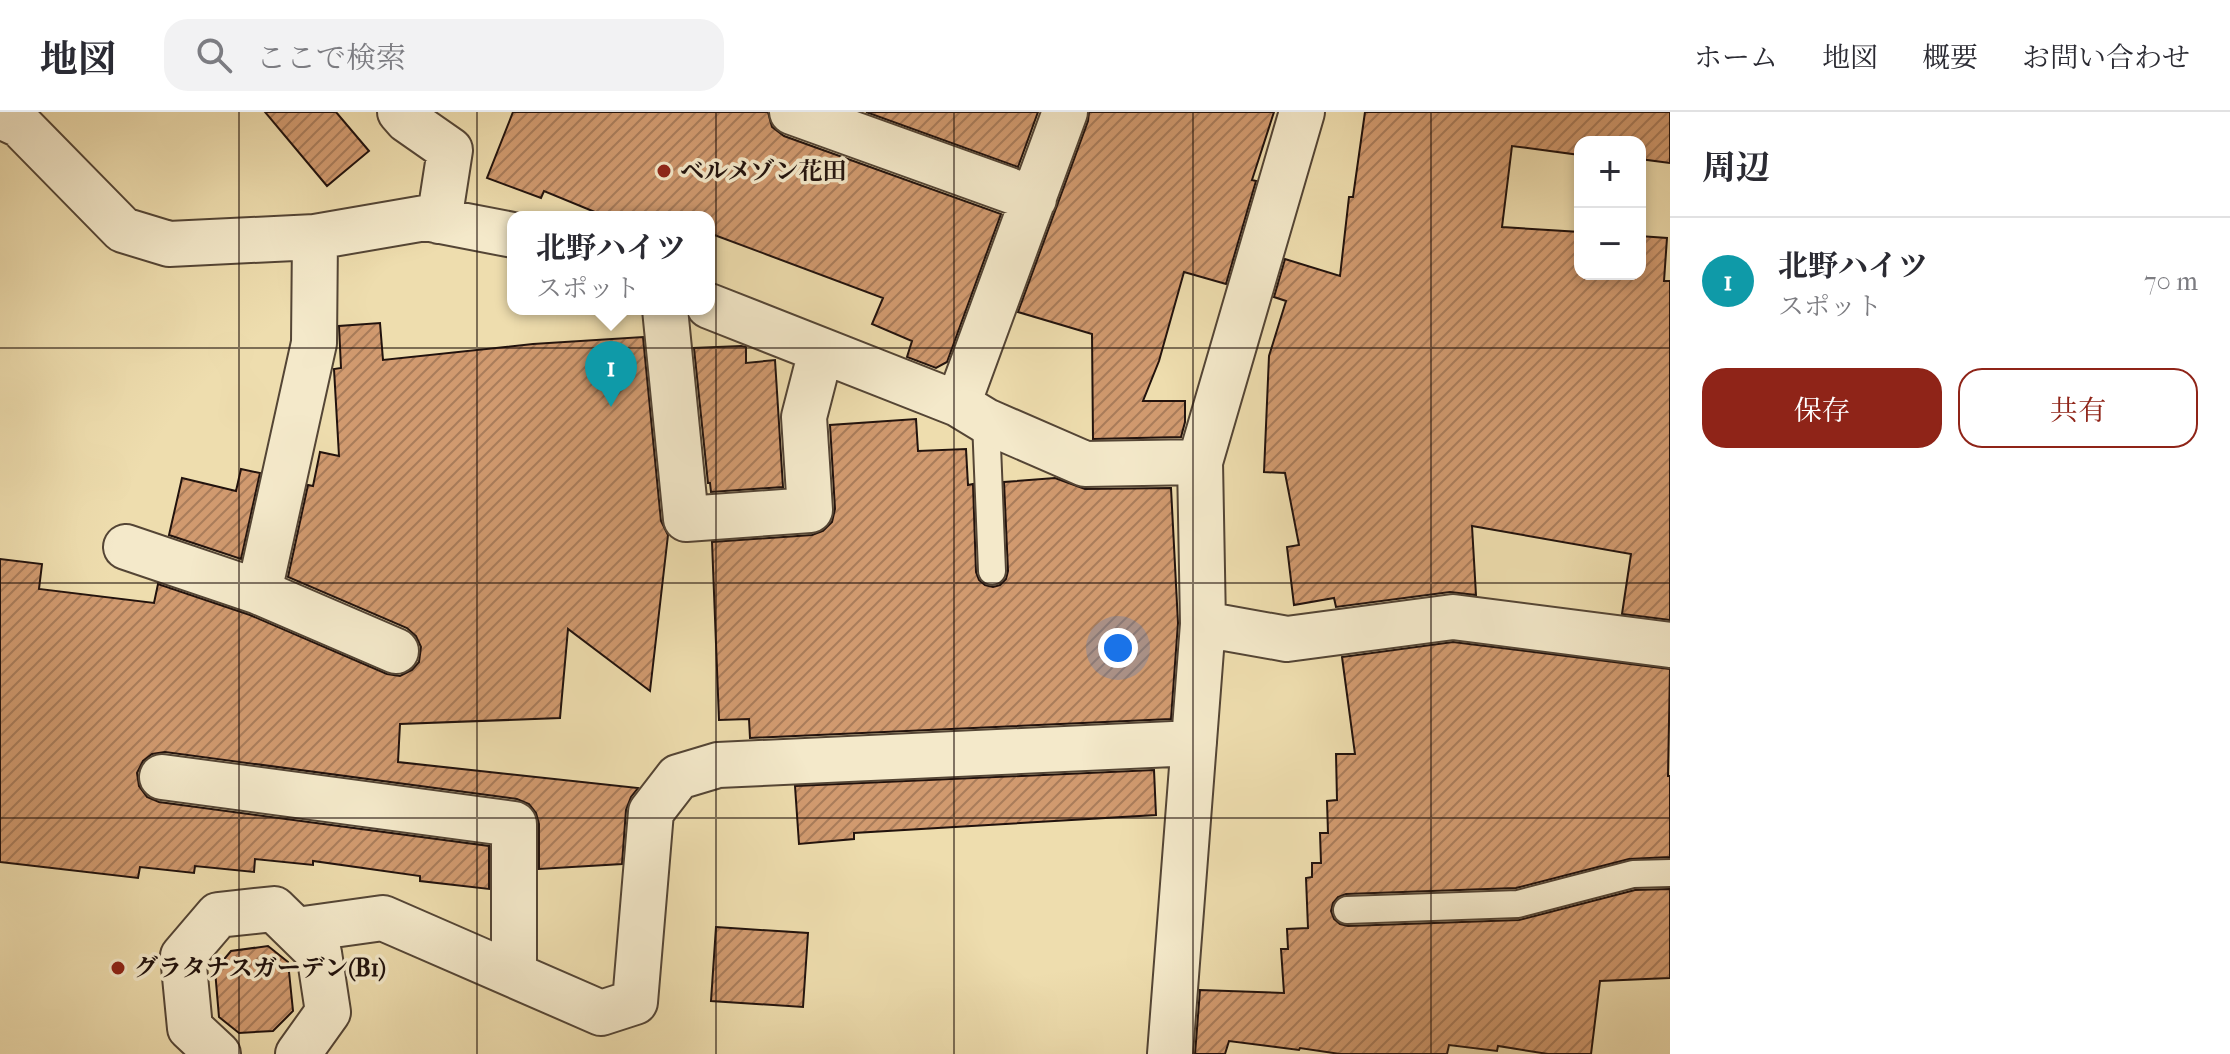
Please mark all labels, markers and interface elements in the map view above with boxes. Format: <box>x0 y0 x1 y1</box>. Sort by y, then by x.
search box <box>164 19 724 91</box>
icon: search <box>192 33 236 77</box>
text: 地図 <box>40 37 116 82</box>
text: ここで検索 <box>256 41 406 76</box>
text: ホーム <box>1694 41 1778 74</box>
text: 地図 <box>1822 41 1878 74</box>
text: 概要 <box>1922 41 1978 74</box>
text: お問い合わせ <box>2022 41 2190 74</box>
map controls <box>1574 136 1646 280</box>
button: + <box>1574 136 1646 208</box>
text: 周辺 <box>1702 148 1770 188</box>
place label: ベルメゾン花田 <box>680 157 847 185</box>
marker: ベルメゾン花田 <box>655 162 673 180</box>
button: − <box>1574 208 1646 280</box>
popup <box>507 211 715 315</box>
text: 北野ハイツ <box>536 231 686 266</box>
text: 北野ハイツ <box>1778 249 1928 284</box>
text: 1 <box>1723 266 1733 297</box>
text: 70 m <box>2144 266 2198 297</box>
text: スポット <box>536 273 640 304</box>
text: スポット <box>1778 291 1882 322</box>
pin: 1 <box>585 341 637 407</box>
button: 保存 <box>1702 368 1942 448</box>
button: 共有 <box>1958 368 2198 448</box>
your location <box>1098 628 1138 668</box>
place label: グラタナスガーデン(B1) <box>134 954 386 982</box>
marker: グラタナスガーデン(B1) <box>109 959 127 977</box>

